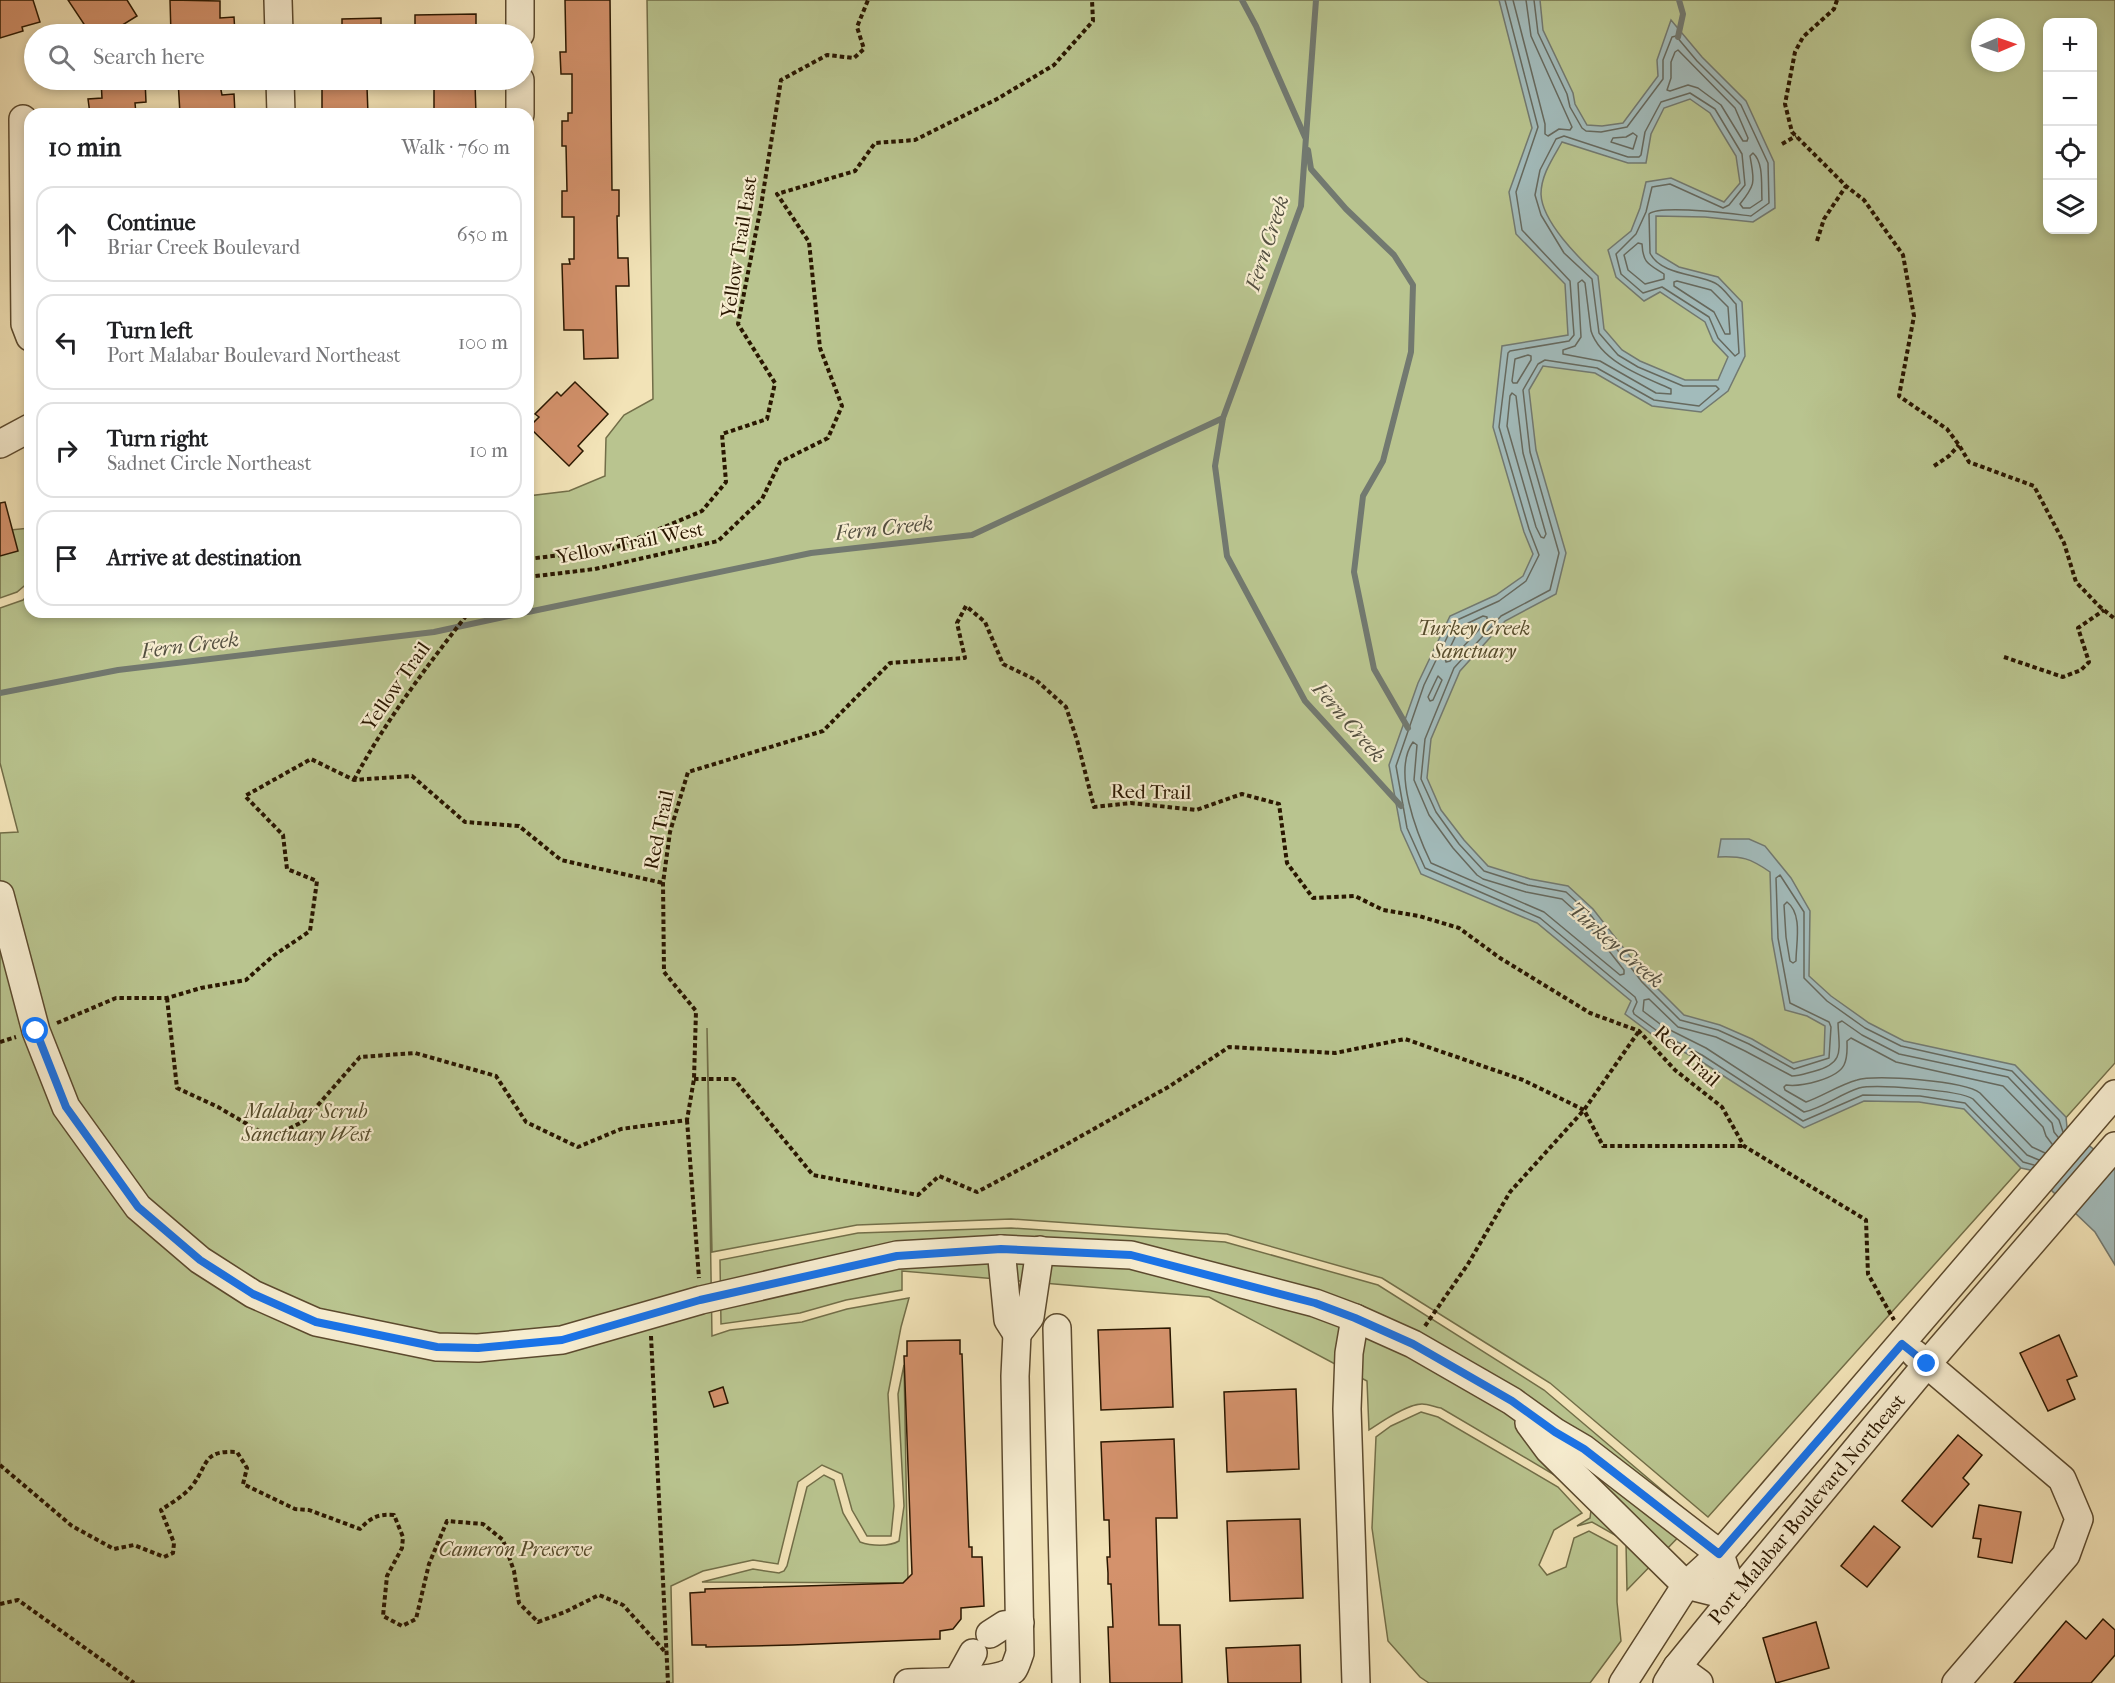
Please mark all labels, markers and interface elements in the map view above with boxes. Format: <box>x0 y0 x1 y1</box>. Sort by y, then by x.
north arrow <box>1971 18 2025 72</box>
map controls <box>2043 18 2097 234</box>
button: + <box>2043 18 2097 72</box>
search box <box>24 24 534 90</box>
icon: search <box>45 41 78 74</box>
text: Search here <box>93 44 205 70</box>
button: − <box>2043 72 2097 126</box>
button: locate <box>2043 126 2097 180</box>
text: 10 min <box>48 132 121 163</box>
text: Walk · 760 m <box>402 136 510 159</box>
street label: Yellow Trail East <box>716 175 762 320</box>
button: layers <box>2043 180 2097 234</box>
water label: Fern Creek <box>1240 193 1294 294</box>
text: Continue <box>107 210 196 236</box>
icon: ahead <box>50 218 83 251</box>
text: 650 m <box>457 223 508 246</box>
text: Briar Creek Boulevard <box>107 236 300 259</box>
text: Turn left <box>107 318 193 344</box>
icon: left <box>50 326 83 359</box>
text: 100 m <box>458 331 508 354</box>
text: Port Malabar Boulevard Northeast <box>107 344 401 367</box>
text: Turn right <box>107 426 208 452</box>
icon: right <box>50 434 83 467</box>
text: 10 m <box>469 439 508 462</box>
text: Sadnet Circle Northeast <box>107 452 312 475</box>
water label: Fern Creek <box>833 511 934 545</box>
street label: Yellow Trail West <box>553 517 706 569</box>
icon: arrive <box>50 542 83 575</box>
text: Arrive at destination <box>107 545 301 571</box>
park label: Turkey Creek Sanctuary <box>1418 617 1530 663</box>
water label: Fern Creek <box>139 627 240 663</box>
street label: Yellow Trail <box>357 637 435 736</box>
water label: Fern Creek <box>1307 676 1390 767</box>
street label: Red Trail <box>1110 780 1192 804</box>
street label: Red Trail <box>639 788 679 872</box>
water label: Turkey Creek <box>1564 897 1668 993</box>
route start <box>22 1017 48 1043</box>
street label: Red Trail <box>1649 1020 1725 1092</box>
park label: Malabar Scrub Sanctuary West <box>240 1100 372 1146</box>
route end <box>1913 1350 1939 1376</box>
street label: Port Malabar Boulevard Northeast <box>1704 1389 1910 1629</box>
park label: Cameron Preserve <box>438 1538 593 1561</box>

